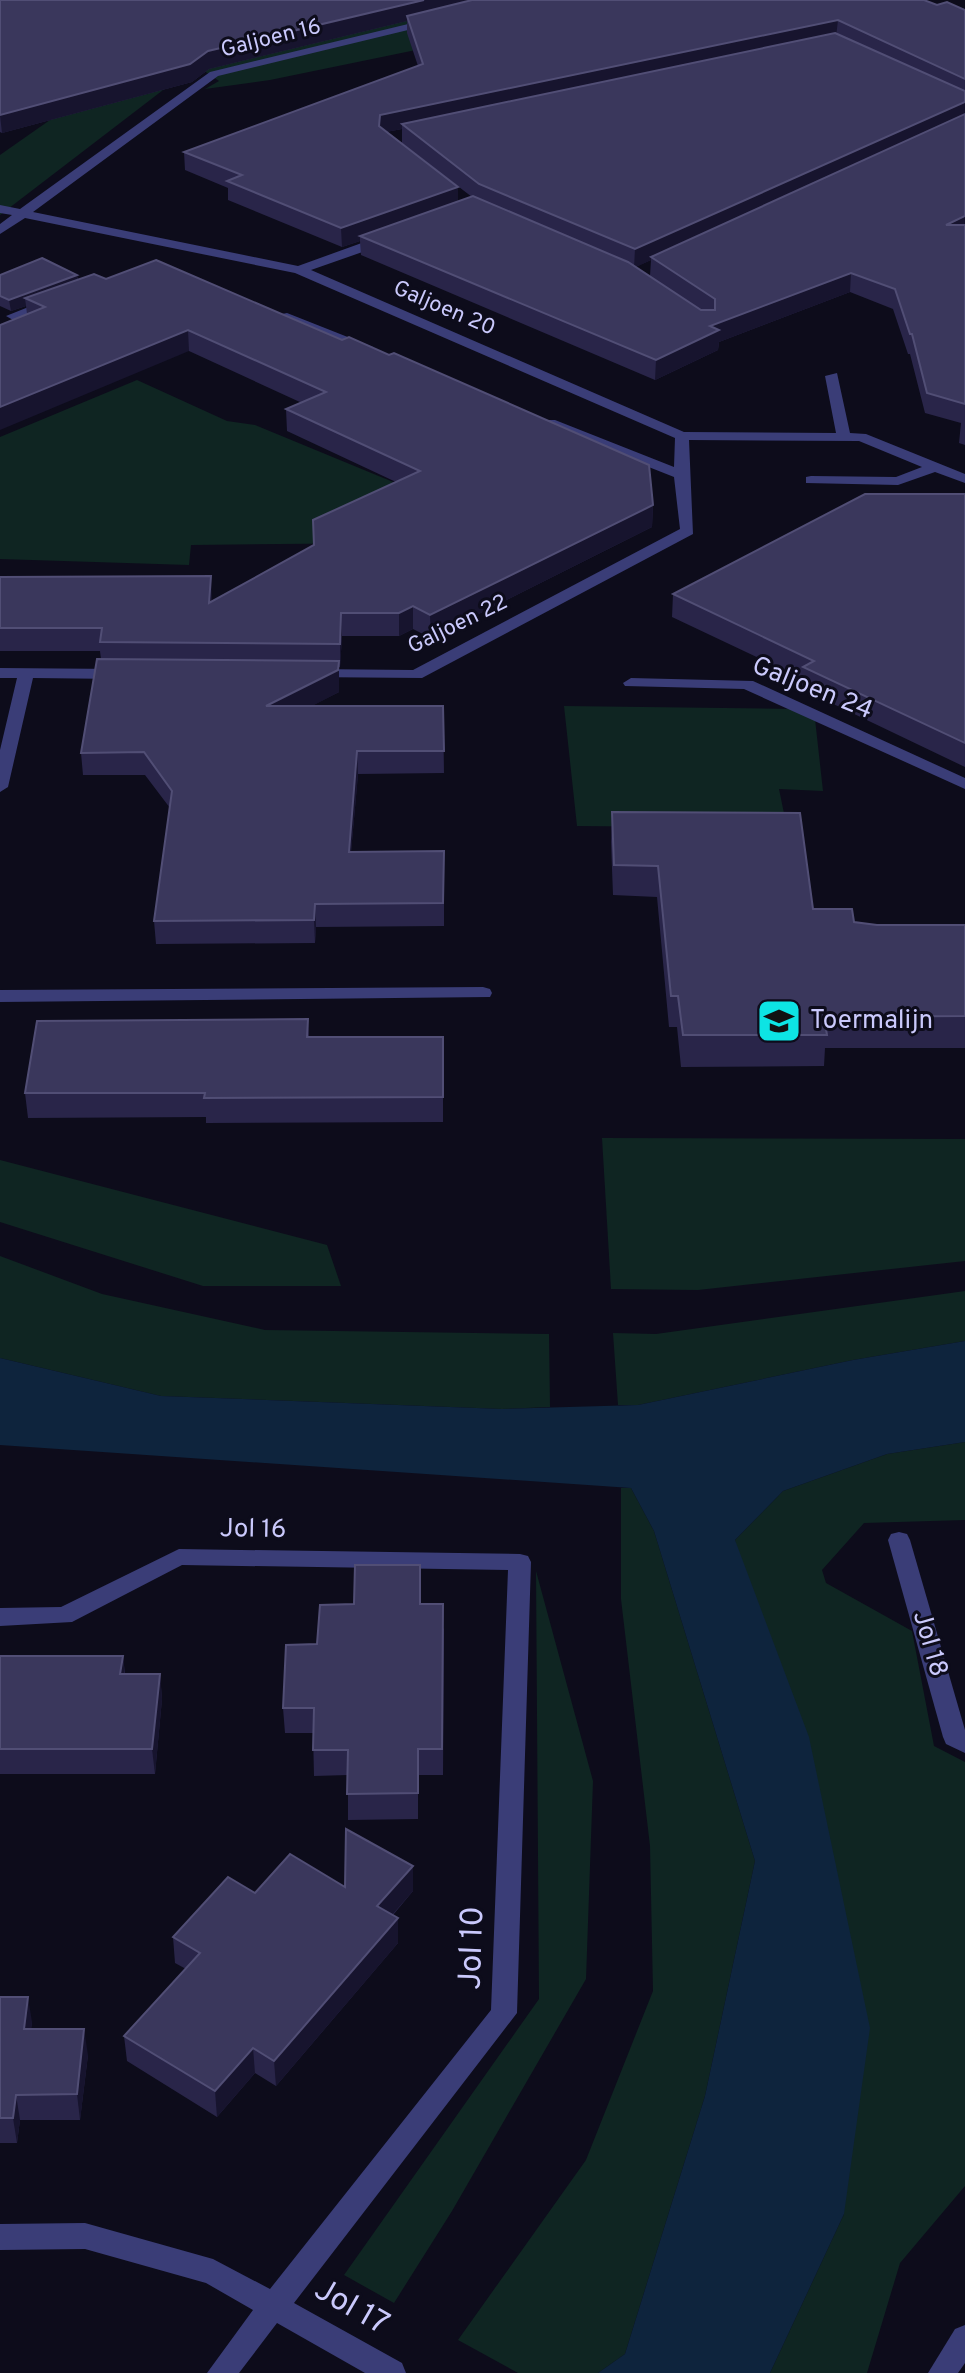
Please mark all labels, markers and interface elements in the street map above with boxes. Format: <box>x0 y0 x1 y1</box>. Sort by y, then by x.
street label: Galjoen 16 <box>218 14 324 64</box>
street label: Galjoen 20 <box>389 275 499 343</box>
street label: Galjoen 22 <box>404 589 512 661</box>
street label: Galjoen 24 <box>747 650 877 728</box>
school or university icon: Toermalijn <box>755 997 803 1045</box>
place label: Toermalijn <box>810 1005 933 1038</box>
street label: Jol 16 <box>219 1513 287 1547</box>
street label: Jol 18 <box>904 1607 954 1681</box>
street label: Jol 10 <box>452 1905 494 1991</box>
street label: Jol 17 <box>306 2271 396 2345</box>

